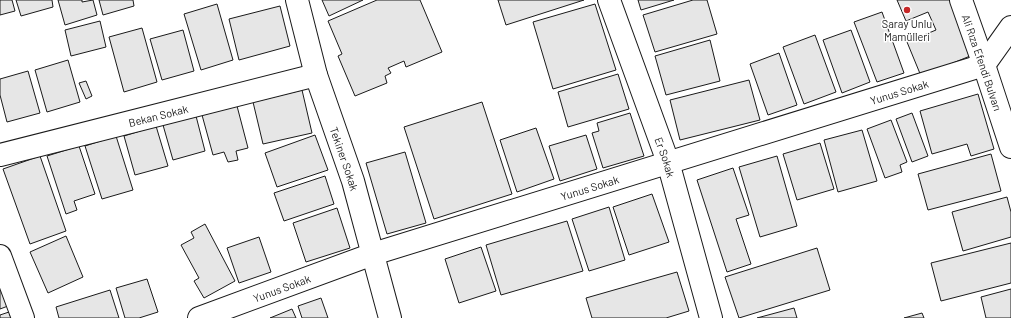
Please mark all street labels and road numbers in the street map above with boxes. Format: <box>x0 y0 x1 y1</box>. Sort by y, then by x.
street label: Ali Rıza Efendi Bulvarı <box>960 12 1005 112</box>
street label: Yunus Sokak <box>868 76 930 106</box>
street label: Bekan Sokak <box>127 101 190 129</box>
street label: Tekiner Sokak <box>328 125 362 193</box>
street label: Er Sokak <box>653 135 679 179</box>
street label: Yunus Sokak <box>559 172 621 202</box>
street label: Yunus Sokak <box>251 271 313 304</box>

